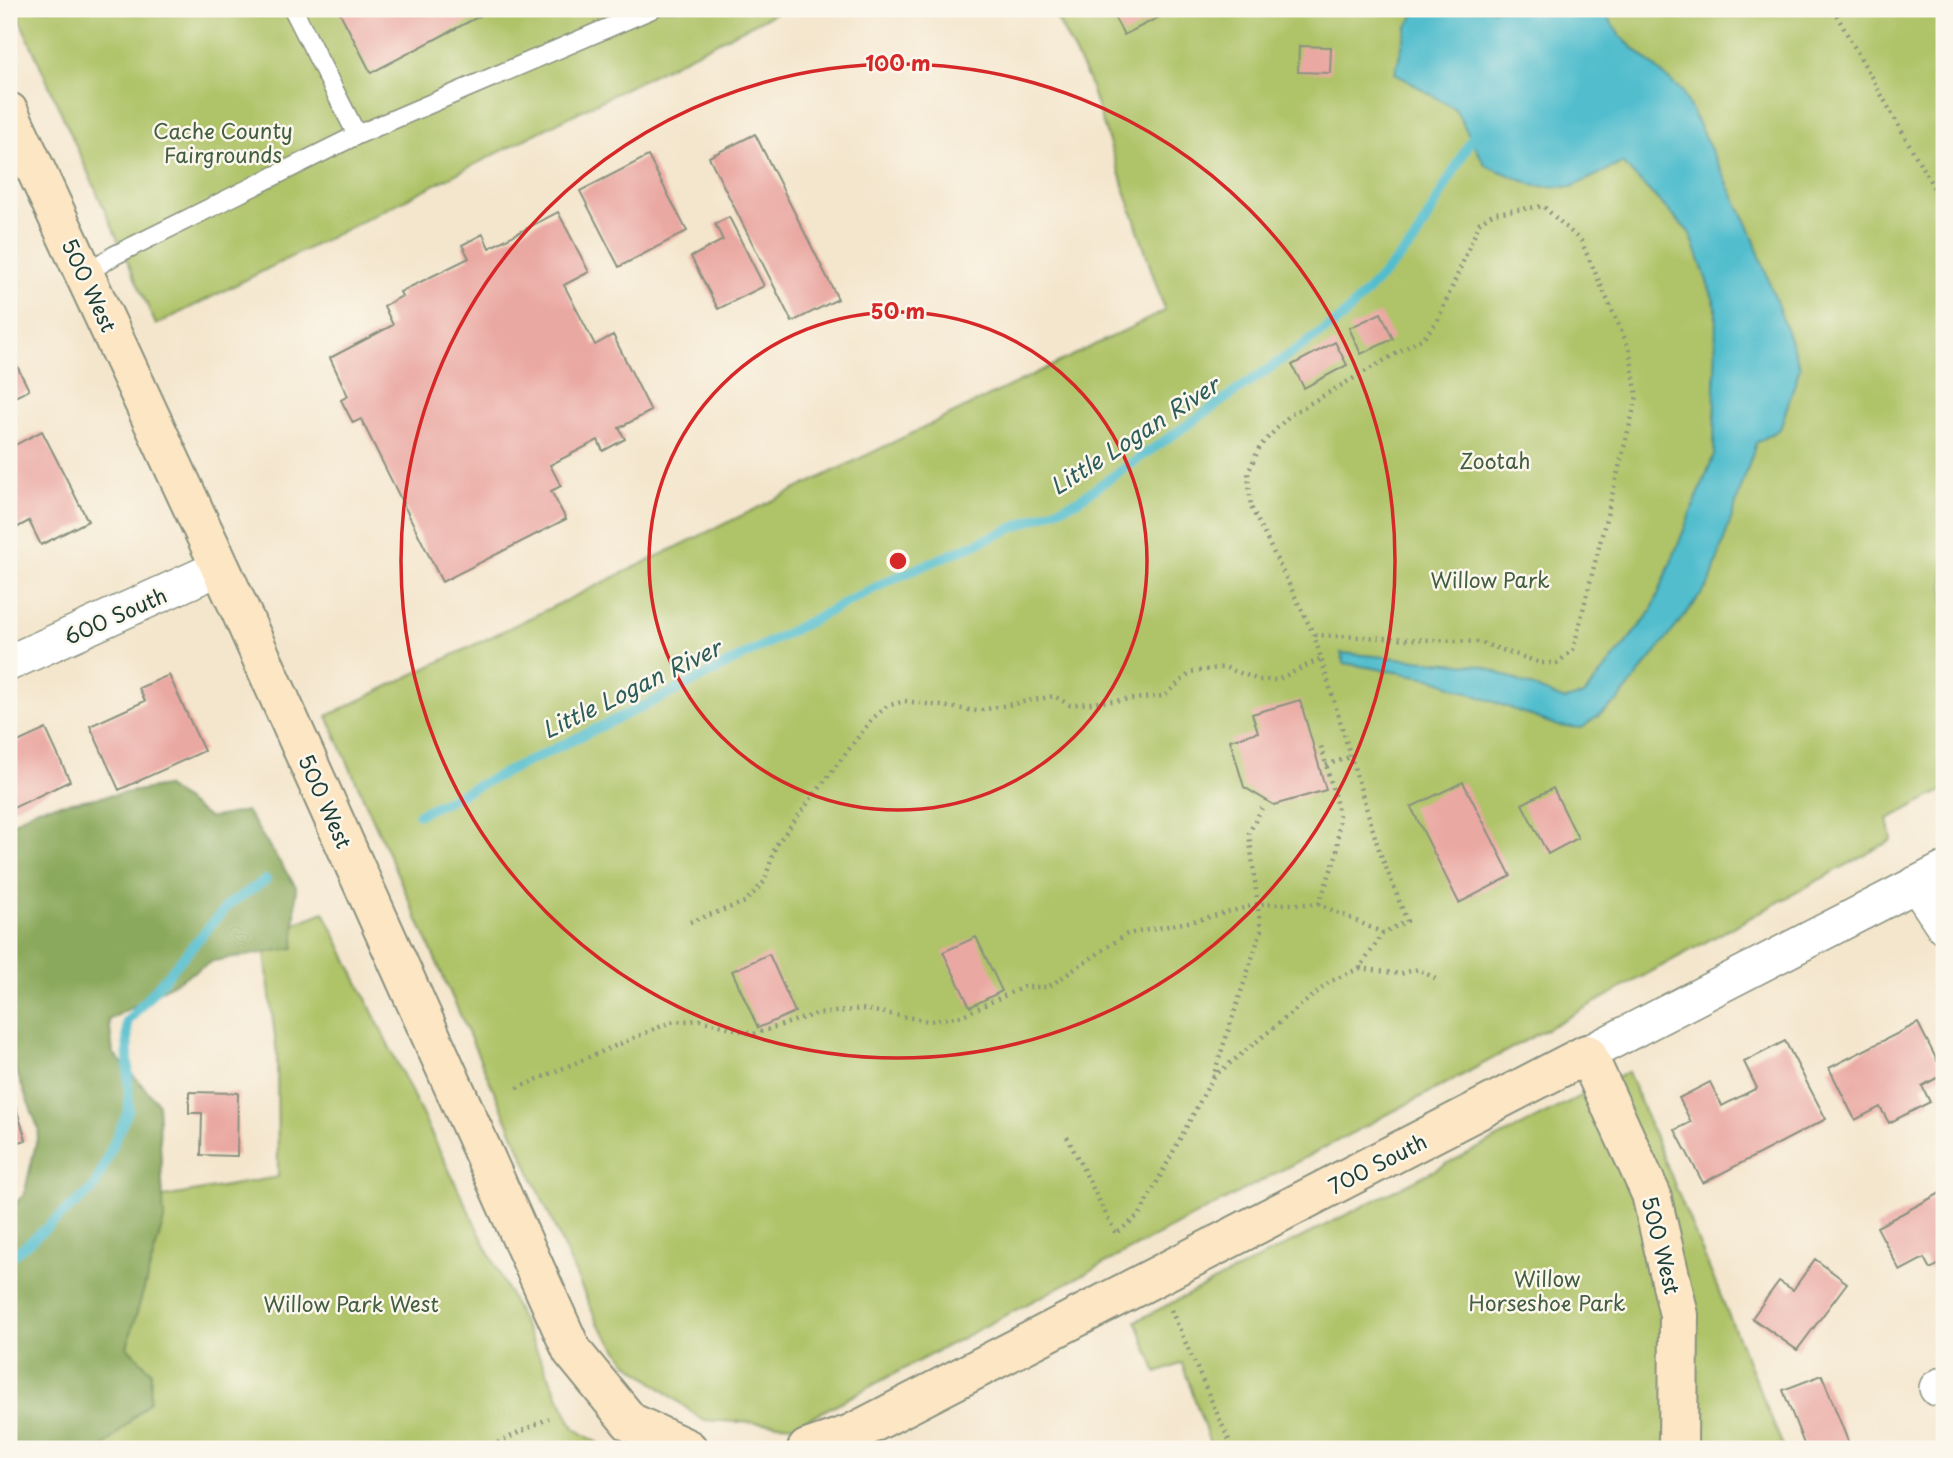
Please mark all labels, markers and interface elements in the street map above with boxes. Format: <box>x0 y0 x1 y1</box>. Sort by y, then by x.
text: 100 m <box>865 46 931 78</box>
park label: Cache County Fairgrounds <box>153 114 293 170</box>
street label: 500 West <box>54 233 126 337</box>
text: 50 m <box>871 294 925 326</box>
water label: Little Logan River <box>1043 365 1228 503</box>
park label: Zootah <box>1460 444 1530 476</box>
centre of rings <box>886 549 910 573</box>
park label: Willow Park <box>1430 563 1550 595</box>
street label: 600 South <box>58 578 172 652</box>
water label: Little Logan River <box>536 628 730 747</box>
street label: 500 West <box>291 749 361 853</box>
street label: 700 South <box>1322 1125 1432 1201</box>
street label: 500 West <box>1634 1193 1690 1297</box>
park label: Willow Horseshoe Park <box>1469 1262 1626 1318</box>
park label: Willow Park West <box>263 1287 439 1319</box>

